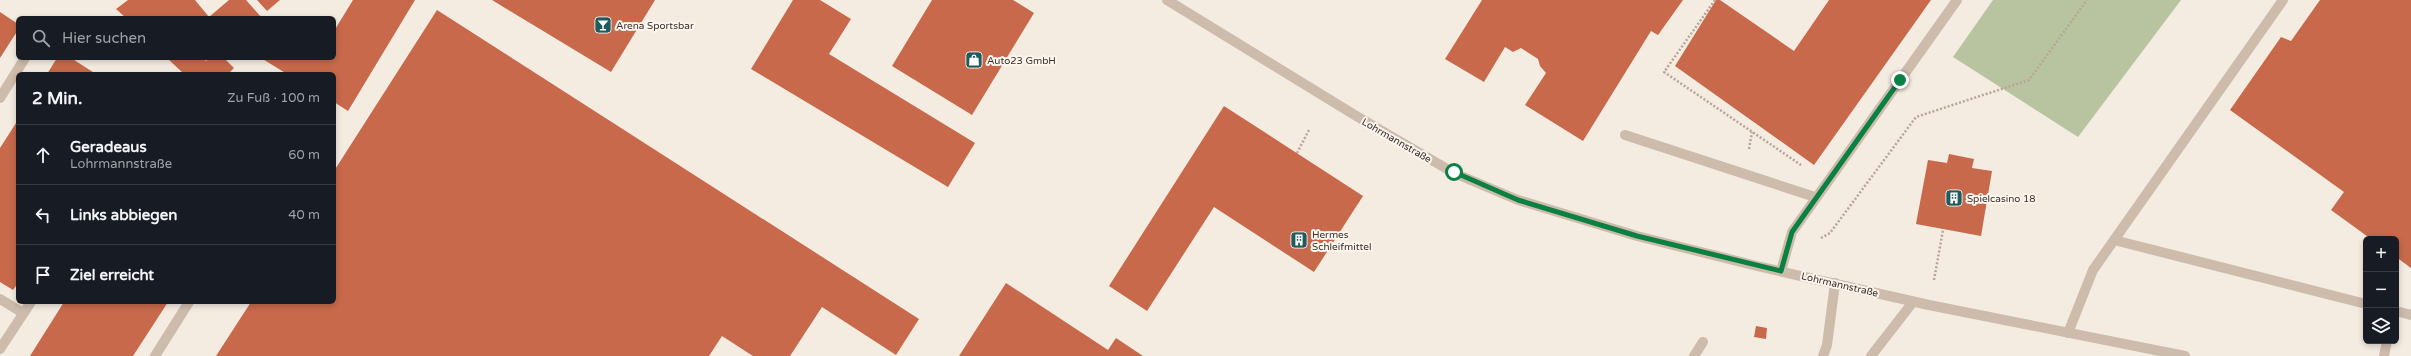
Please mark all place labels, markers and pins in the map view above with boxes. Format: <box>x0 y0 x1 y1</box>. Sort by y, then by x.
bar icon: Arena Sportsbar <box>593 15 613 35</box>
place label: Arena Sportsbar <box>616 20 694 32</box>
shop icon: Auto23 GmbH <box>964 50 984 70</box>
place label: Auto23 GmbH <box>987 55 1056 67</box>
building icon: Spielcasino 18 <box>1944 188 1964 208</box>
place label: Spielcasino 18 <box>1967 193 2036 205</box>
place label: Hermes Schleifmittel <box>1312 229 1371 253</box>
building icon: Hermes Schleifmittel <box>1289 230 1309 250</box>

